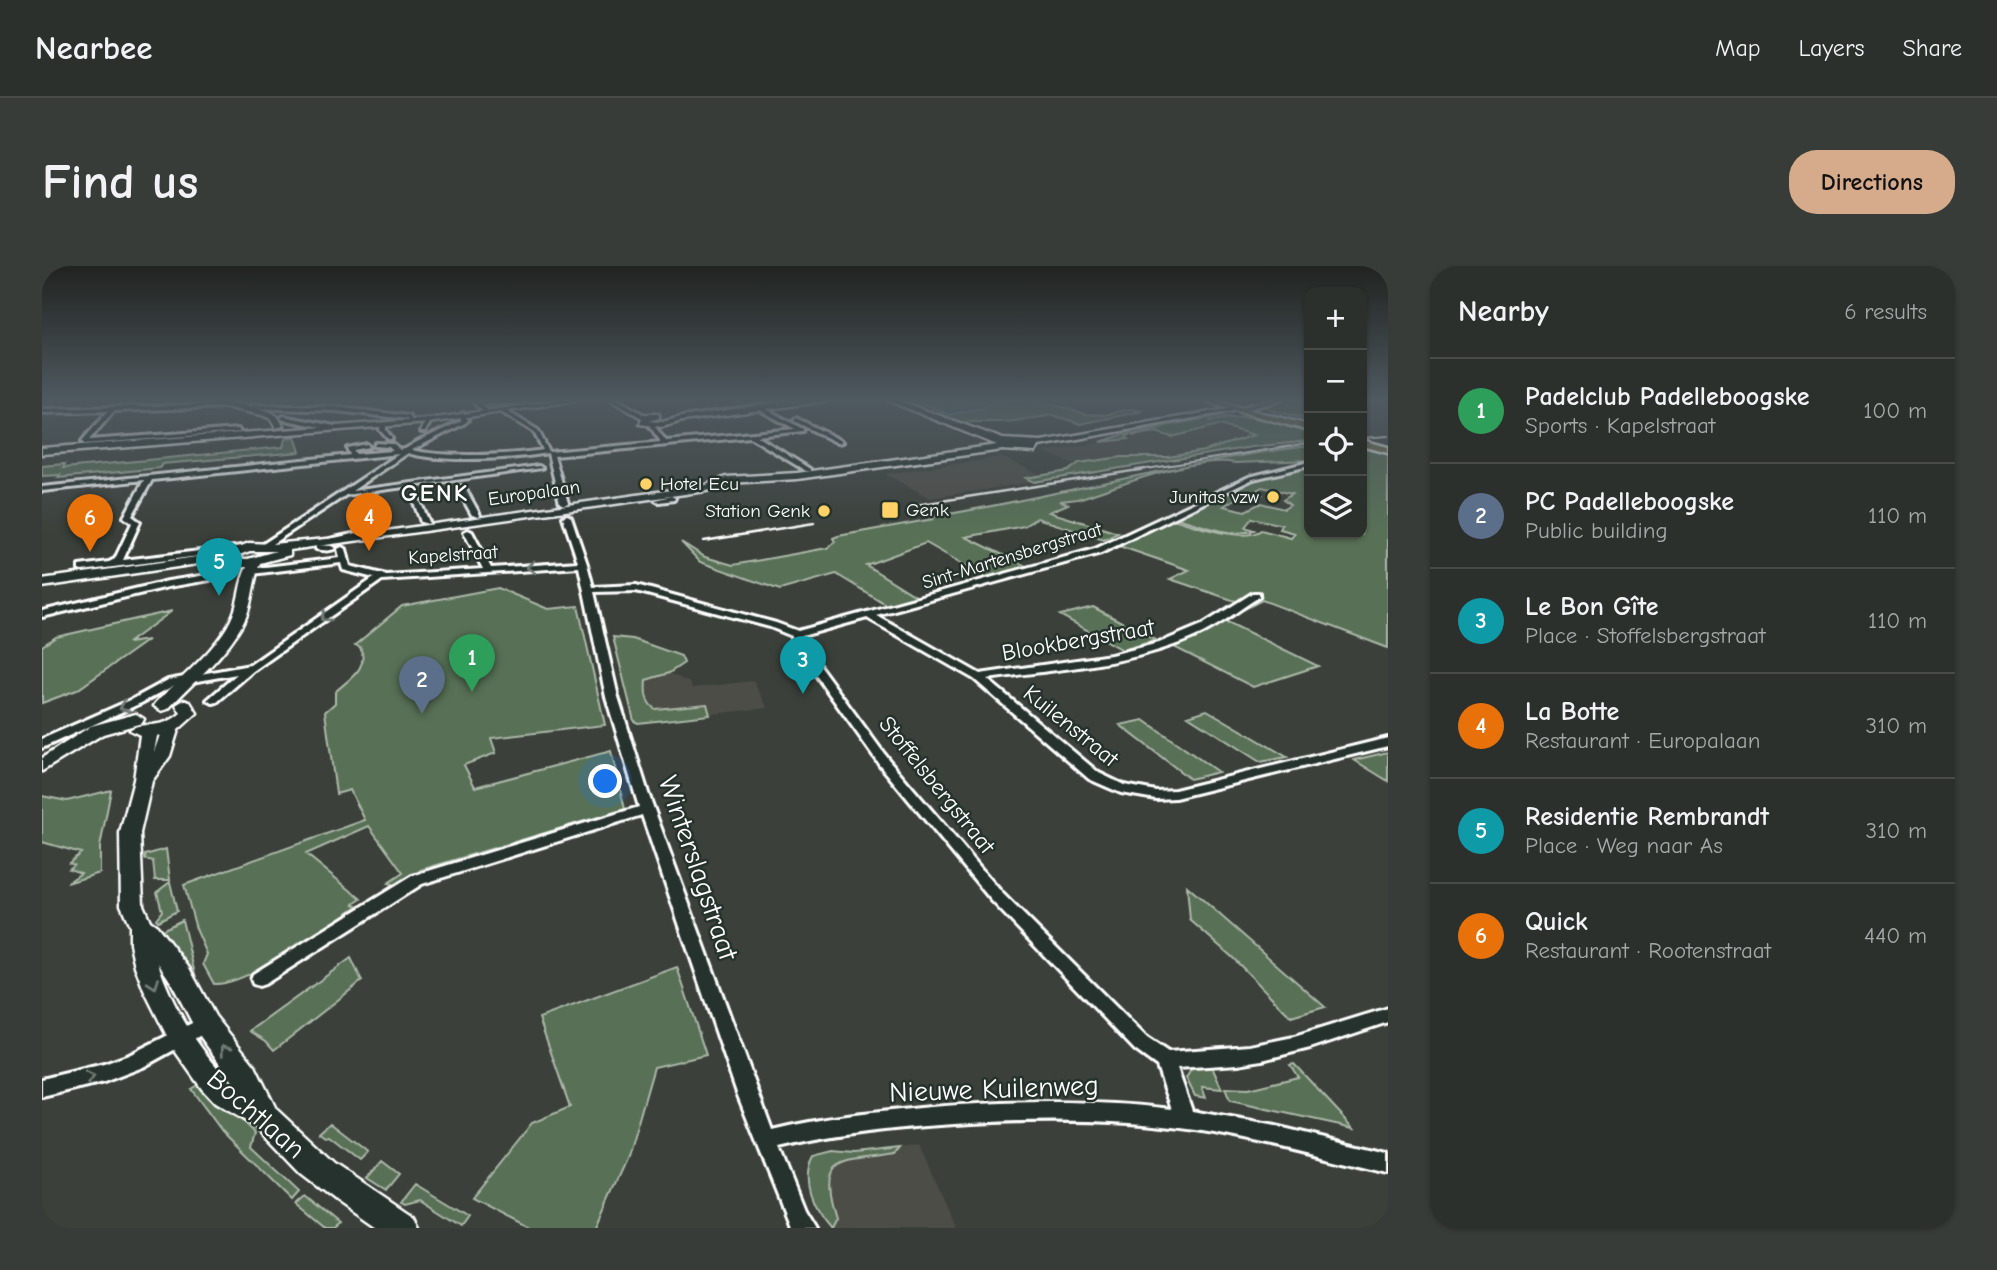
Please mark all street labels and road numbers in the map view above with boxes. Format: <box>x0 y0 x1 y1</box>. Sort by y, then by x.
street label: Europalaan <box>487 476 581 510</box>
street label: Sint-Martensbergstraat <box>919 518 1105 594</box>
street label: Kapelstraat <box>407 541 499 569</box>
street label: Blookbergstraat <box>1000 613 1158 667</box>
street label: Kuilenstraat <box>1018 680 1125 773</box>
street label: Stoffelsbergstraat <box>873 711 1002 860</box>
street label: Winterslagstraat <box>652 772 745 965</box>
street label: Bochtlaan <box>201 1063 311 1165</box>
street label: Nieuwe Kuilenweg <box>889 1069 1099 1109</box>

